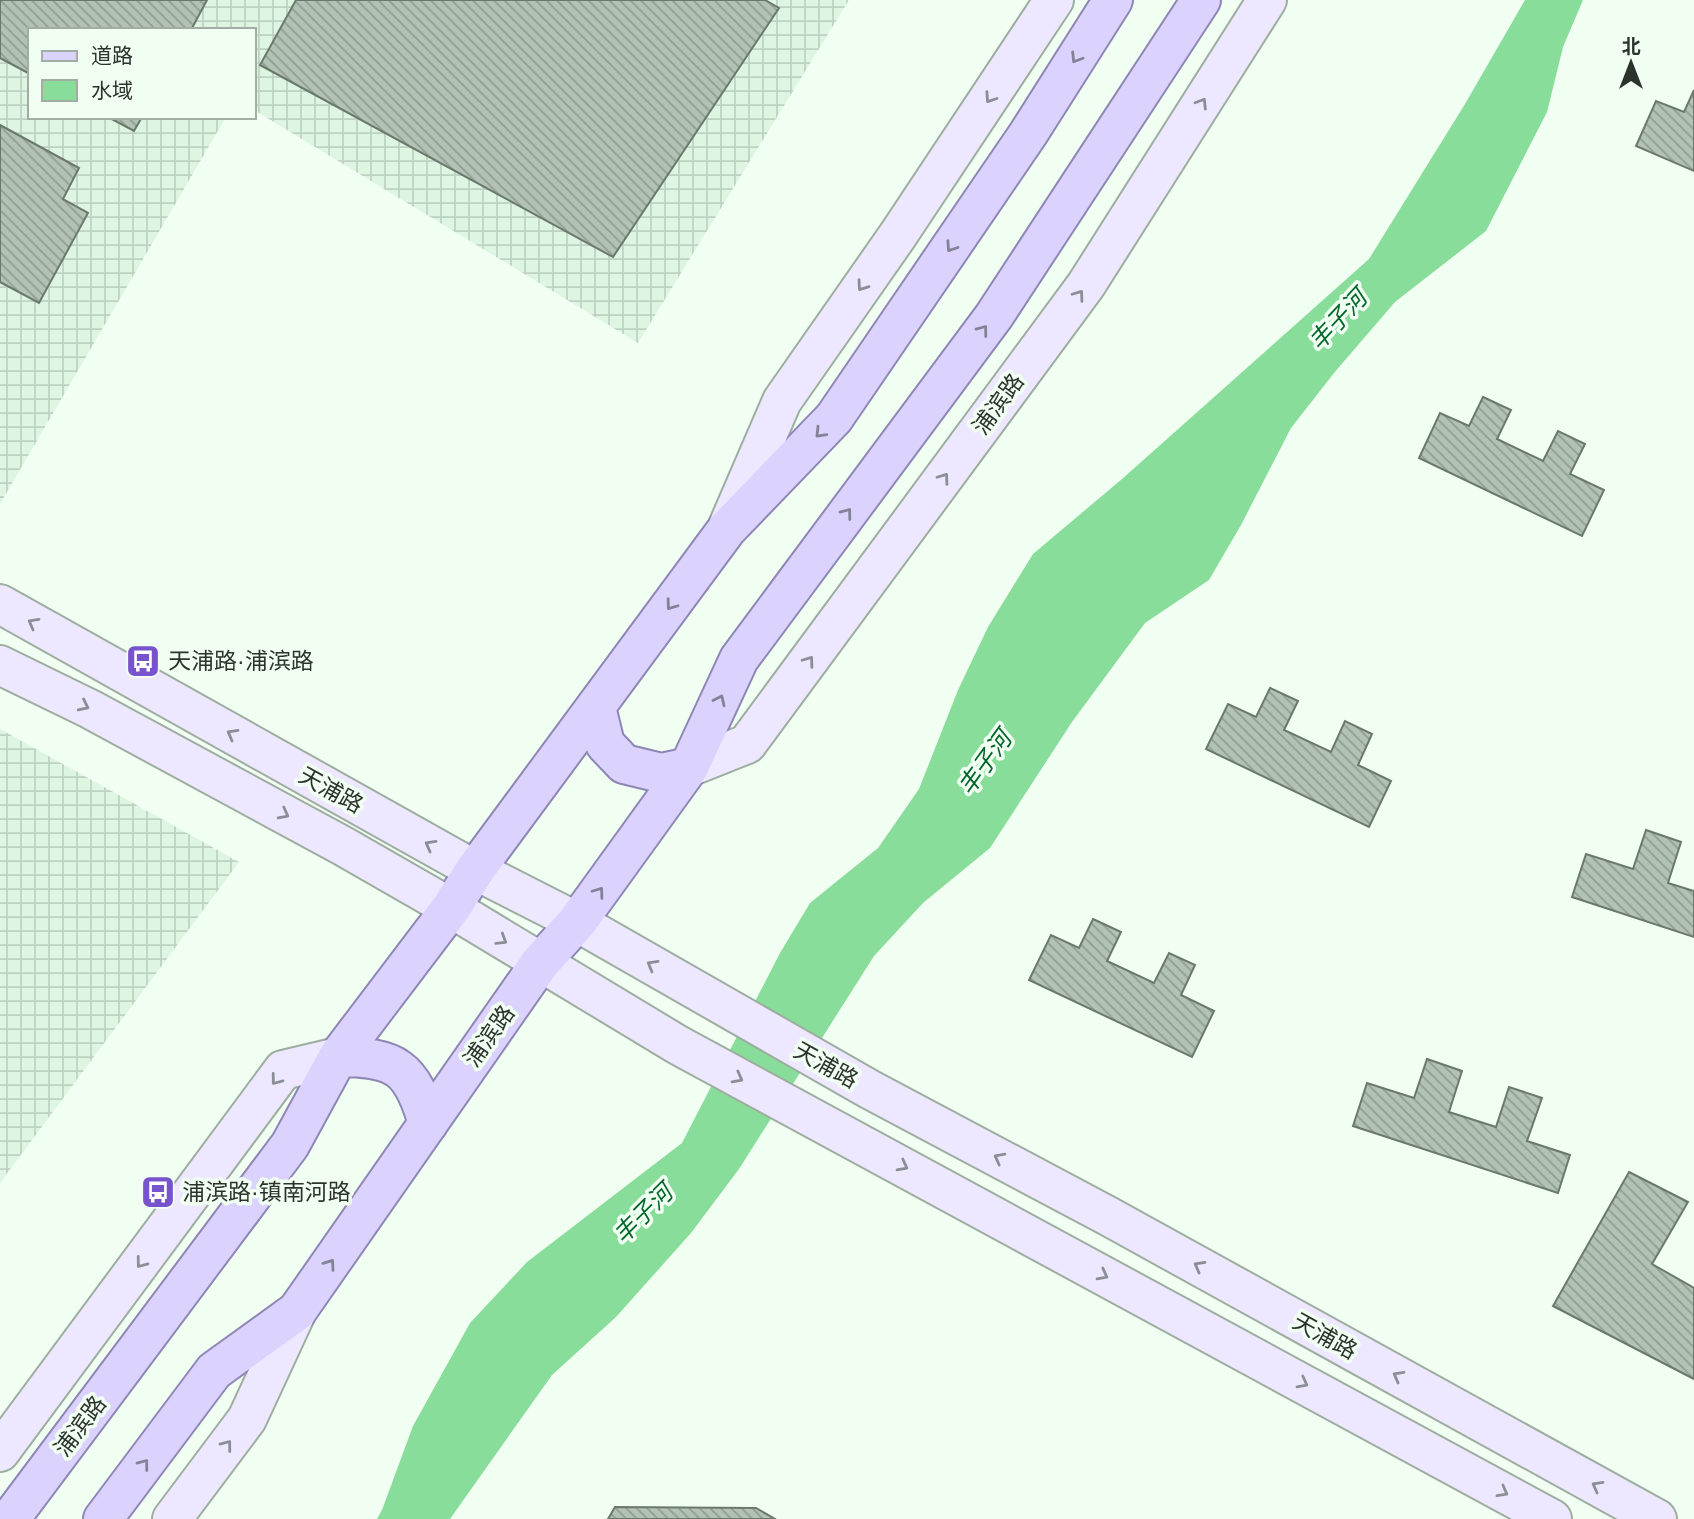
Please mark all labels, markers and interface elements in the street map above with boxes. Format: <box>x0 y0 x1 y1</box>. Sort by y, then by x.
legend <box>28 28 256 119</box>
north arrow <box>1596 28 1666 98</box>
text: 北 <box>1621 36 1641 57</box>
text: 道路 <box>91 44 133 67</box>
one-way arrow <box>1072 50 1085 63</box>
text: 水域 <box>91 79 133 102</box>
one-way arrow <box>986 90 998 103</box>
one-way arrow <box>1193 98 1206 111</box>
one-way arrow <box>947 239 959 252</box>
one-way arrow <box>858 278 870 291</box>
water label: 丰子河 <box>1303 281 1375 355</box>
one-way arrow <box>1071 290 1083 303</box>
one-way arrow <box>975 325 988 338</box>
street label: 浦滨路 <box>967 368 1029 440</box>
one-way arrow <box>815 425 828 438</box>
one-way arrow <box>936 473 948 486</box>
one-way arrow <box>839 508 852 521</box>
one-way arrow <box>667 597 679 609</box>
one-way arrow <box>28 618 41 631</box>
bus stop icon: 天浦路·浦滨路 <box>124 642 162 680</box>
place label: 天浦路·浦滨路 <box>168 648 314 674</box>
one-way arrow <box>800 656 813 669</box>
one-way arrow <box>712 695 726 707</box>
one-way arrow <box>76 697 89 711</box>
water label: 丰子河 <box>953 722 1019 800</box>
one-way arrow <box>226 729 239 742</box>
street label: 天浦路 <box>295 762 367 818</box>
one-way arrow <box>277 806 289 819</box>
one-way arrow <box>425 840 438 853</box>
one-way arrow <box>591 887 603 900</box>
one-way arrow <box>494 931 507 944</box>
one-way arrow <box>646 961 659 974</box>
street label: 浦滨路 <box>459 1000 519 1072</box>
street label: 天浦路 <box>790 1037 862 1093</box>
one-way arrow <box>731 1069 743 1083</box>
one-way arrow <box>272 1072 284 1085</box>
one-way arrow <box>993 1153 1006 1166</box>
one-way arrow <box>896 1158 908 1172</box>
bus stop icon: 浦滨路·镇南河路 <box>139 1173 177 1211</box>
water label: 丰子河 <box>608 1176 680 1249</box>
place label: 浦滨路·镇南河路 <box>182 1179 351 1205</box>
one-way arrow <box>136 1255 149 1268</box>
one-way arrow <box>322 1259 334 1272</box>
one-way arrow <box>1194 1261 1206 1274</box>
one-way arrow <box>1096 1267 1108 1280</box>
street label: 天浦路 <box>1289 1308 1361 1364</box>
one-way arrow <box>1393 1371 1405 1384</box>
one-way arrow <box>1296 1375 1308 1388</box>
street label: 浦滨路 <box>49 1391 111 1461</box>
one-way arrow <box>219 1440 232 1453</box>
one-way arrow <box>136 1460 149 1472</box>
one-way arrow <box>1592 1481 1604 1494</box>
one-way arrow <box>1495 1484 1508 1497</box>

